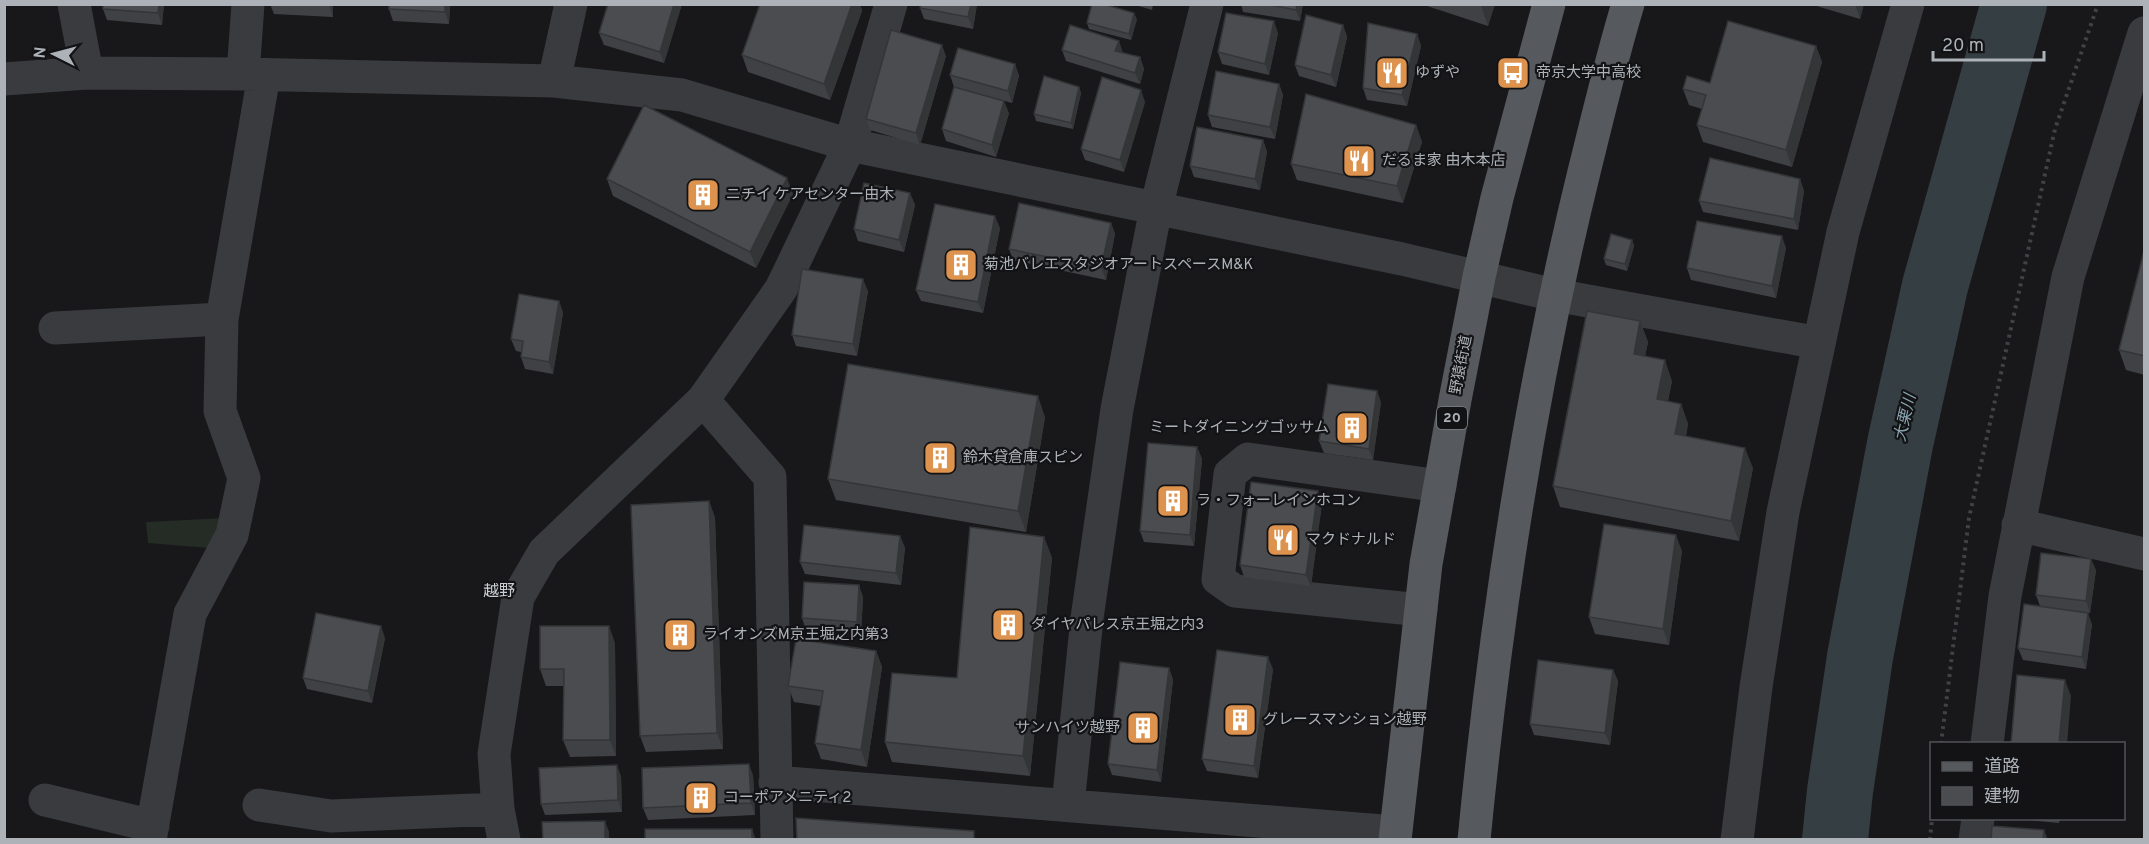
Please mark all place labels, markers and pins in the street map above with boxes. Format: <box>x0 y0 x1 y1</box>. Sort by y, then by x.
restaurant icon: ゆずや <box>1374 55 1410 91</box>
bus stop icon: 帝京大学中高校 <box>1495 55 1531 91</box>
place label: ゆずや <box>1415 64 1460 83</box>
place label: 帝京大学中高校 <box>1536 64 1641 83</box>
restaurant icon: だるま家 由木本店 <box>1341 143 1377 179</box>
place label: だるま家 由木本店 <box>1382 152 1506 171</box>
building icon: ニチイ ケアセンター由木 <box>685 177 721 213</box>
place label: ニチイ ケアセンター由木 <box>726 186 894 205</box>
building icon: 菊池バレエスタジオアートスペースM&K <box>943 247 979 283</box>
place label: 菊池バレエスタジオアートスペースM&K <box>984 256 1254 275</box>
building icon: ミートダイニングゴッサム <box>1334 410 1370 446</box>
place label: ミートダイニングゴッサム <box>1149 419 1329 438</box>
building icon: 鈴木貸倉庫スピン <box>922 440 958 476</box>
place label: 鈴木貸倉庫スピン <box>963 449 1083 468</box>
building icon: ラ・フォーレインホコン <box>1155 483 1191 519</box>
place label: ラ・フォーレインホコン <box>1196 492 1361 511</box>
restaurant icon: マクドナルド <box>1265 522 1301 558</box>
place label: マクドナルド <box>1306 531 1396 550</box>
building icon: ダイヤパレス京王堀之内3 <box>990 607 1026 643</box>
place label: ダイヤパレス京王堀之内3 <box>1031 616 1204 635</box>
building icon: ライオンズM京王堀之内第3 <box>662 617 698 653</box>
place label: ライオンズM京王堀之内第3 <box>703 626 889 645</box>
building icon: グレースマンション越野 <box>1222 702 1258 738</box>
building icon: サンハイツ越野 <box>1125 710 1161 746</box>
place label: グレースマンション越野 <box>1263 711 1427 730</box>
place label: サンハイツ越野 <box>1015 719 1120 738</box>
building icon: コーポアメニティ2 <box>683 780 719 816</box>
place label: コーポアメニティ2 <box>724 789 852 808</box>

